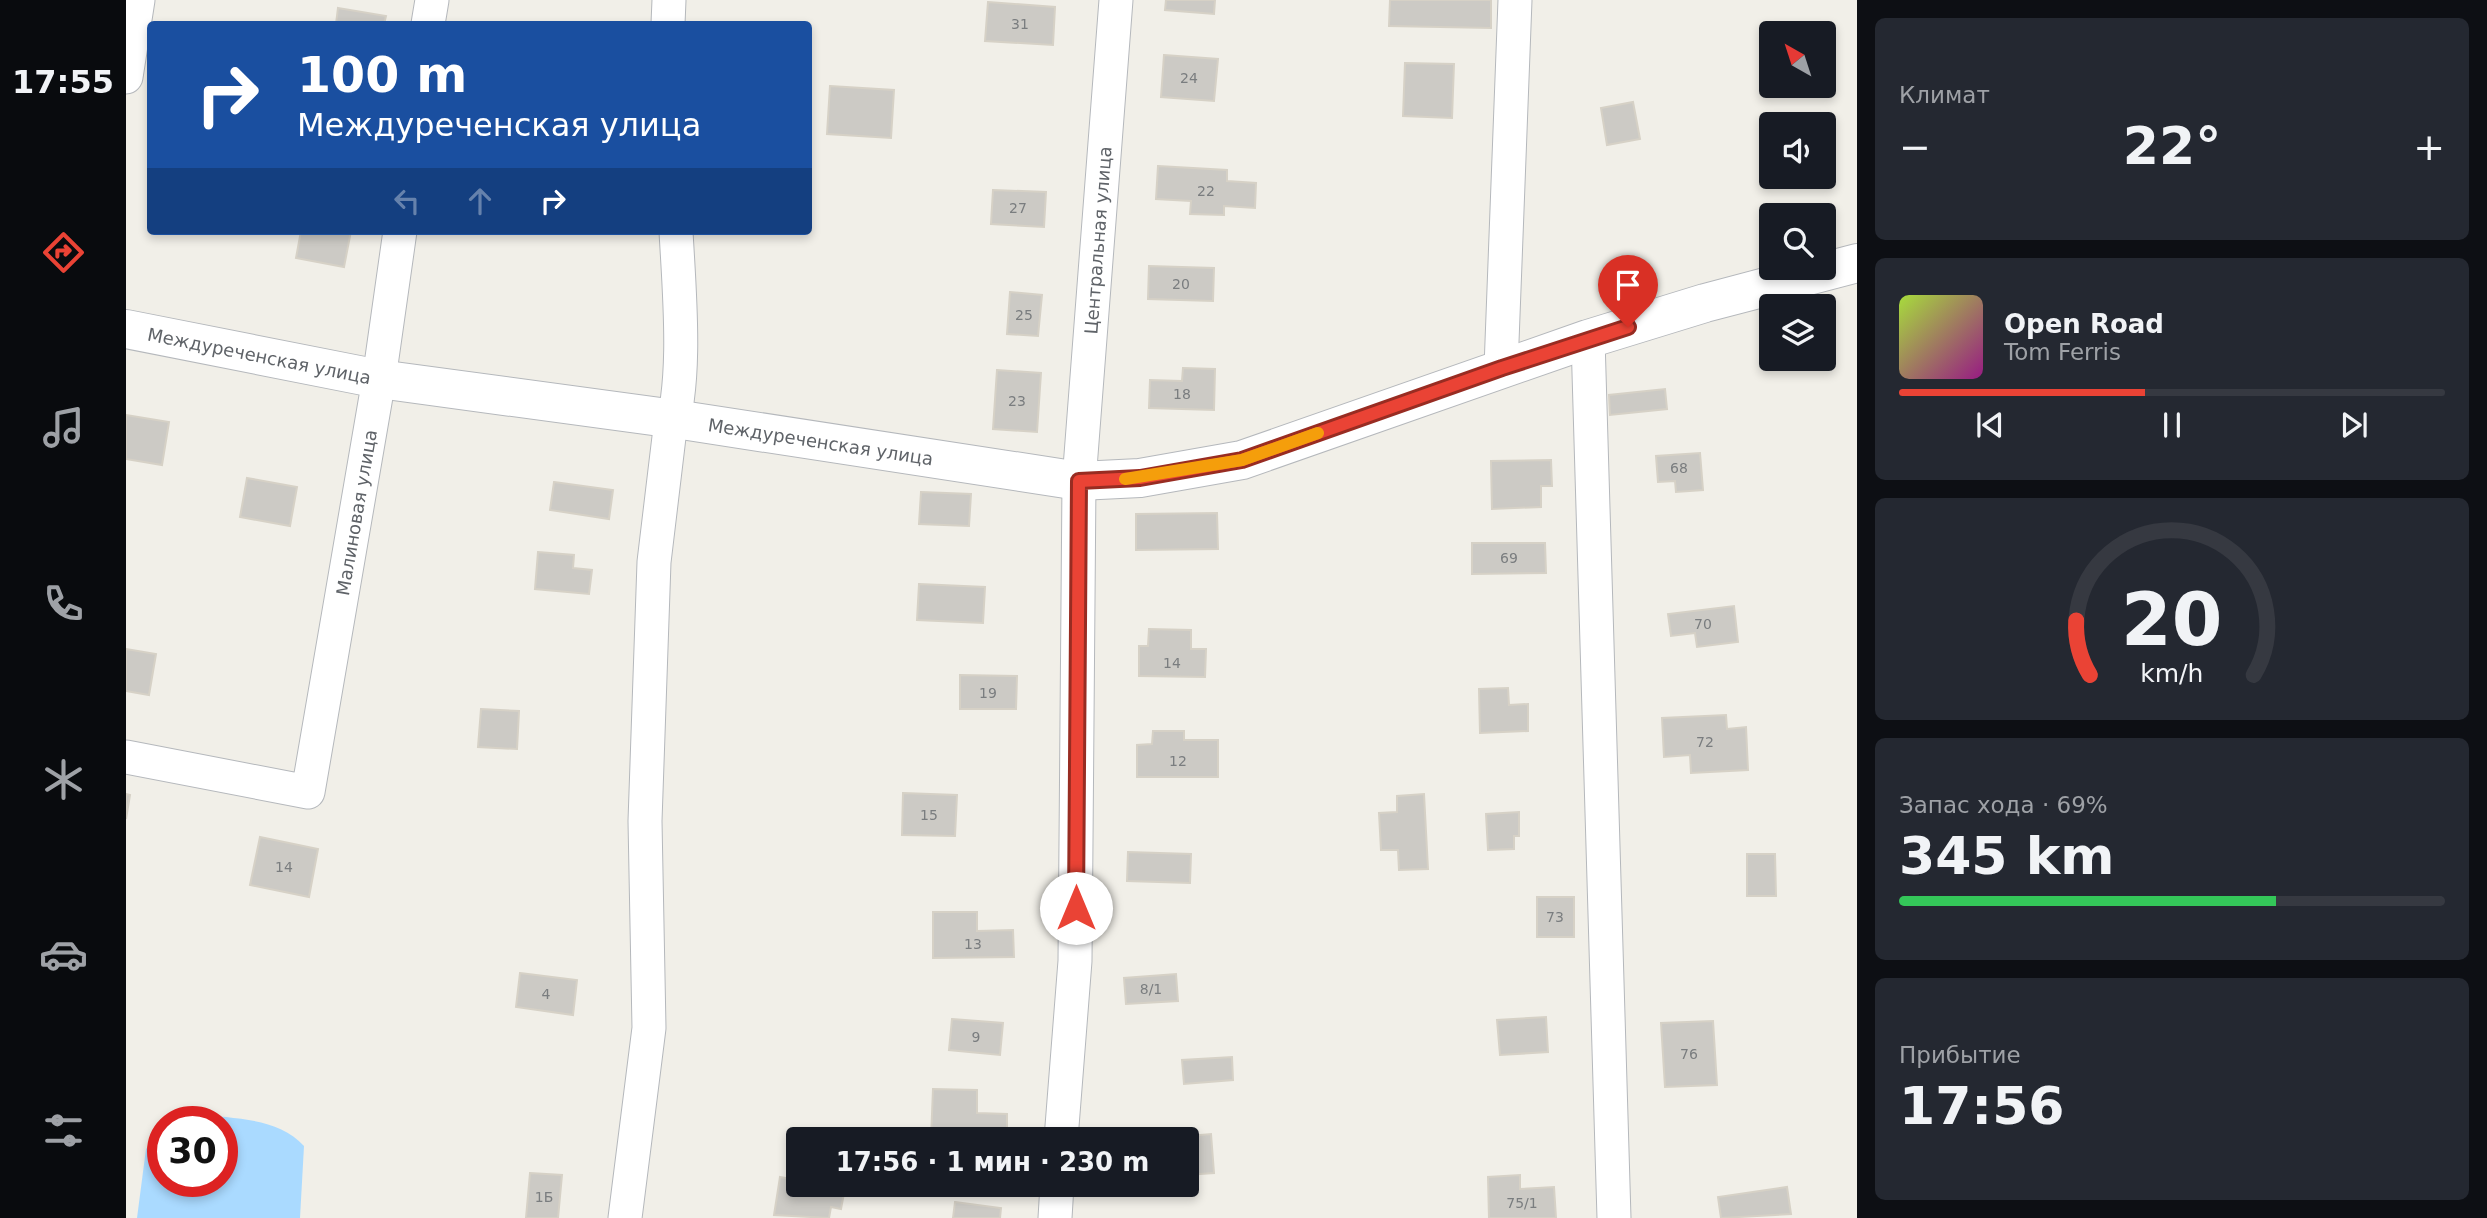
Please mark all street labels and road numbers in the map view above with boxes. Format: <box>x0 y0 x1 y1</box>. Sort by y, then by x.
street label: Центральная улица <box>1080 146 1115 335</box>
street label: Междуреченская улица <box>146 323 373 388</box>
street label: Междуреченская улица <box>707 414 935 469</box>
street label: Малиновая улица <box>331 428 381 597</box>

